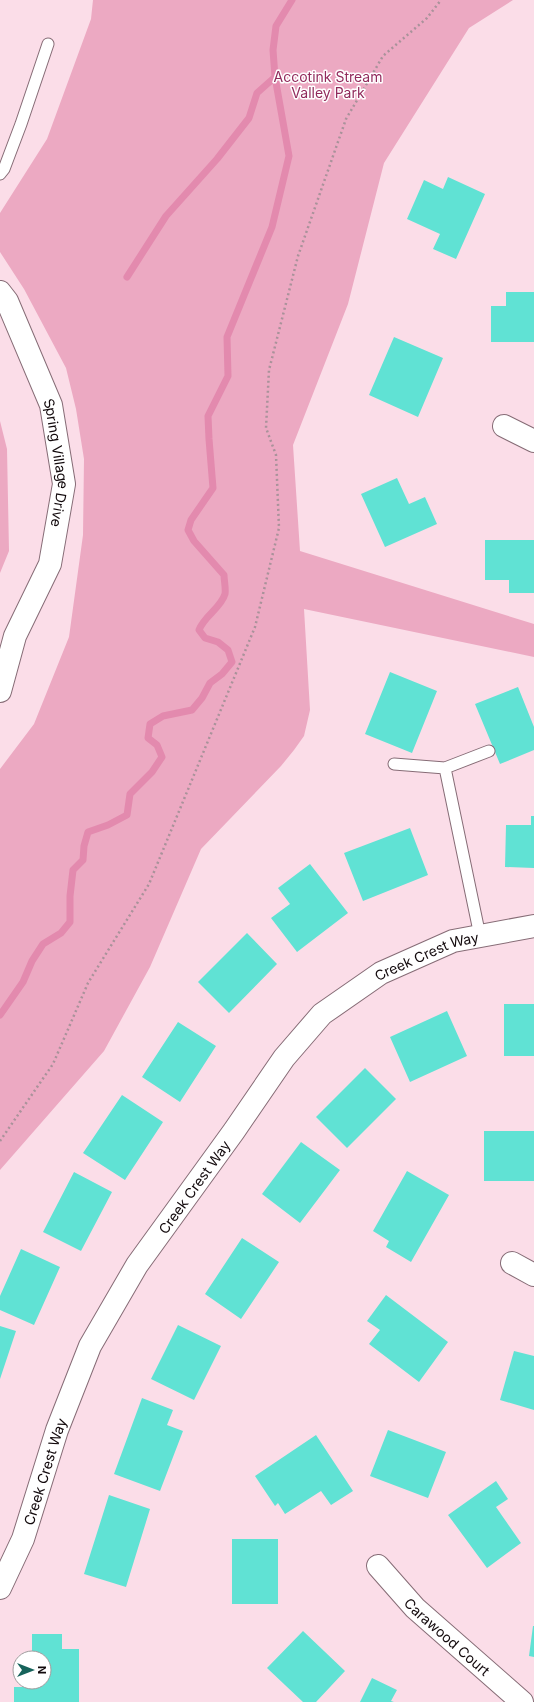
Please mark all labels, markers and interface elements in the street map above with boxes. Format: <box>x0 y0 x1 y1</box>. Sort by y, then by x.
park label: Accotink Stream Valley Park <box>274 68 382 101</box>
street label: Spring Village Drive <box>41 396 73 529</box>
street label: Creek Crest Way <box>371 928 480 984</box>
street label: Creek Crest Way <box>154 1136 233 1237</box>
street label: Creek Crest Way <box>19 1415 69 1527</box>
street label: Carawood Court <box>401 1594 494 1679</box>
north arrow <box>12 1650 52 1690</box>
text: N <box>35 1666 49 1674</box>

